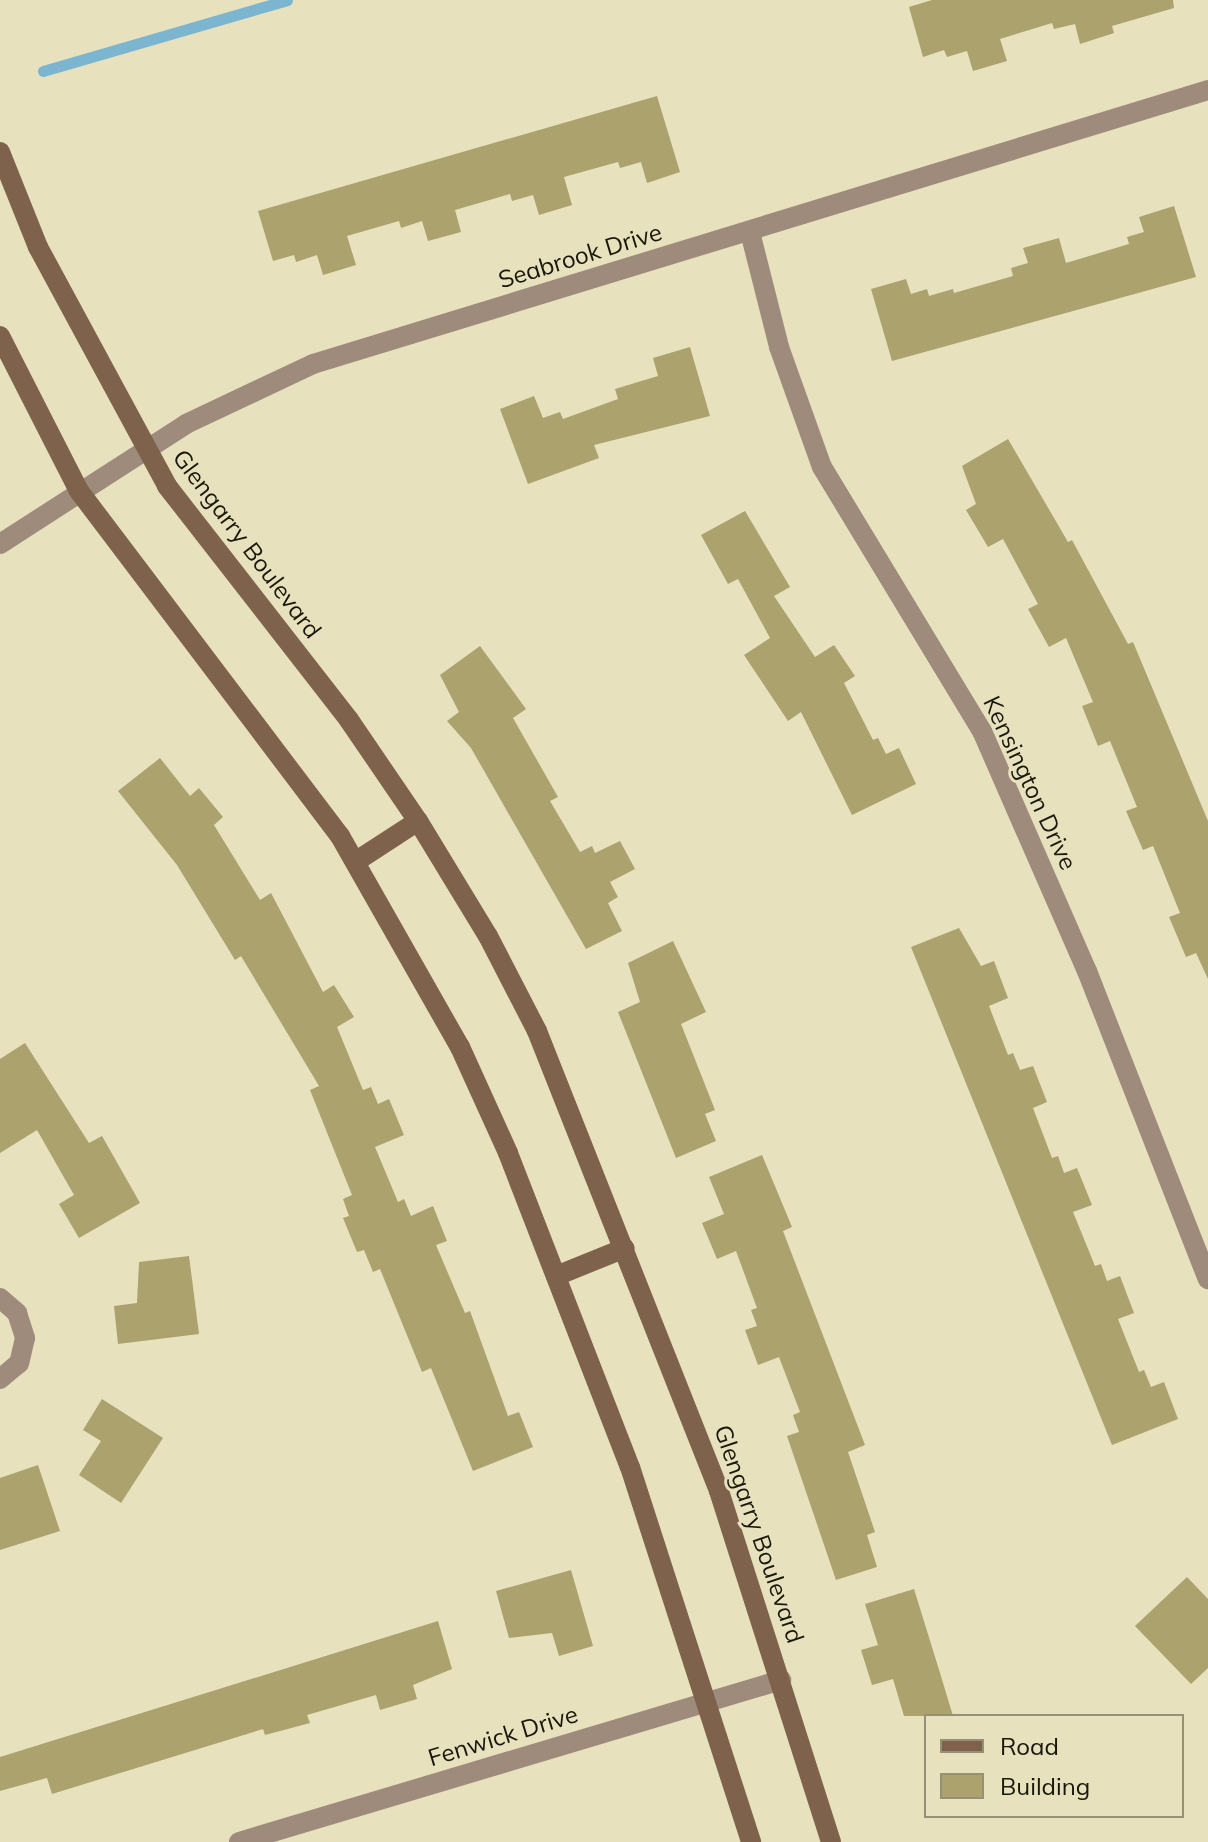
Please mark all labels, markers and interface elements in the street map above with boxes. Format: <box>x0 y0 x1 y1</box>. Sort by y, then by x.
street label: Seabrook Drive <box>495 217 665 295</box>
street label: Glengarry Boulevard <box>167 444 327 644</box>
street label: Kensington Drive <box>977 691 1083 875</box>
street label: Glengarry Boulevard <box>708 1421 810 1647</box>
street label: Fenwick Drive <box>425 1700 581 1772</box>
legend <box>924 1714 1184 1818</box>
text: Road <box>1000 1731 1059 1761</box>
text: Building <box>1000 1771 1090 1801</box>

